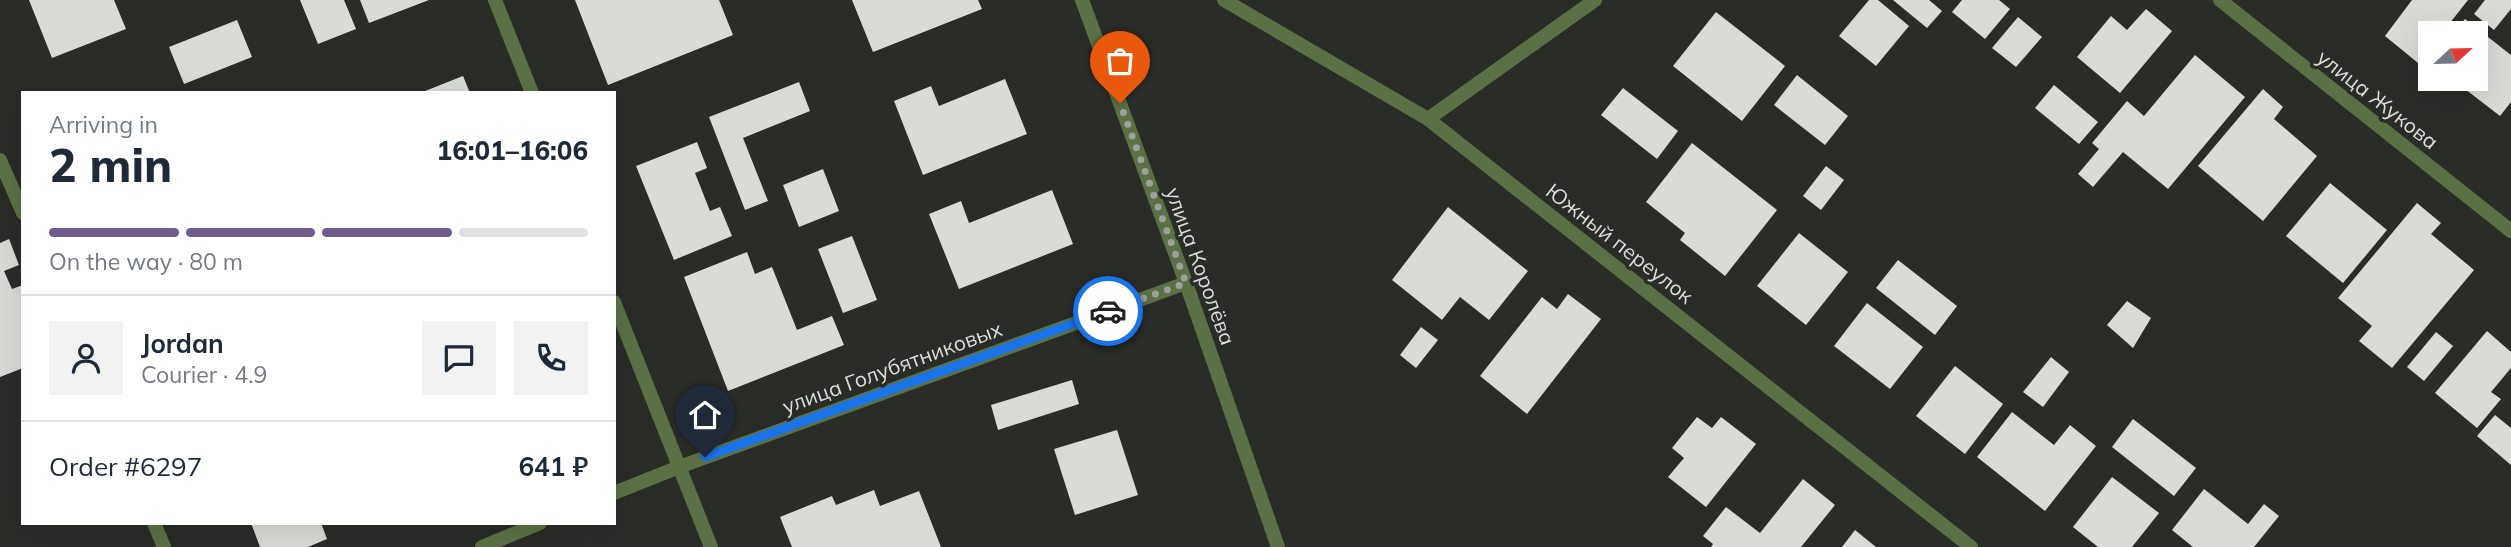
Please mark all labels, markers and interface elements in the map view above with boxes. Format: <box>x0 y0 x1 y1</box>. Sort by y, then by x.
north arrow <box>2418 21 2488 91</box>
map controls <box>2418 21 2488 91</box>
pin <box>1090 31 1150 103</box>
icon: bag <box>1101 42 1139 80</box>
street label: улица Жукова <box>2312 44 2444 154</box>
text: Arriving in <box>49 110 158 139</box>
text: 16:01–16:06 <box>437 134 588 167</box>
text: 2 min <box>49 136 172 194</box>
street label: Южный переулок <box>1541 177 1699 309</box>
street label: улица Королёва <box>1160 184 1242 348</box>
text: On the way · 80 m <box>49 247 243 276</box>
courier <box>1073 276 1143 346</box>
icon: car <box>1089 292 1127 330</box>
street label: улица Голубятниковых <box>778 315 1006 419</box>
button: person <box>49 321 123 395</box>
button: chat <box>422 321 496 395</box>
button: phone <box>514 321 588 395</box>
text: Jordan <box>141 327 224 360</box>
text: Courier · 4.9 <box>141 360 267 389</box>
pin <box>675 385 735 457</box>
icon: home <box>686 396 724 434</box>
text: Order #6297 <box>49 450 202 483</box>
text: 641 ₽ <box>518 450 588 483</box>

